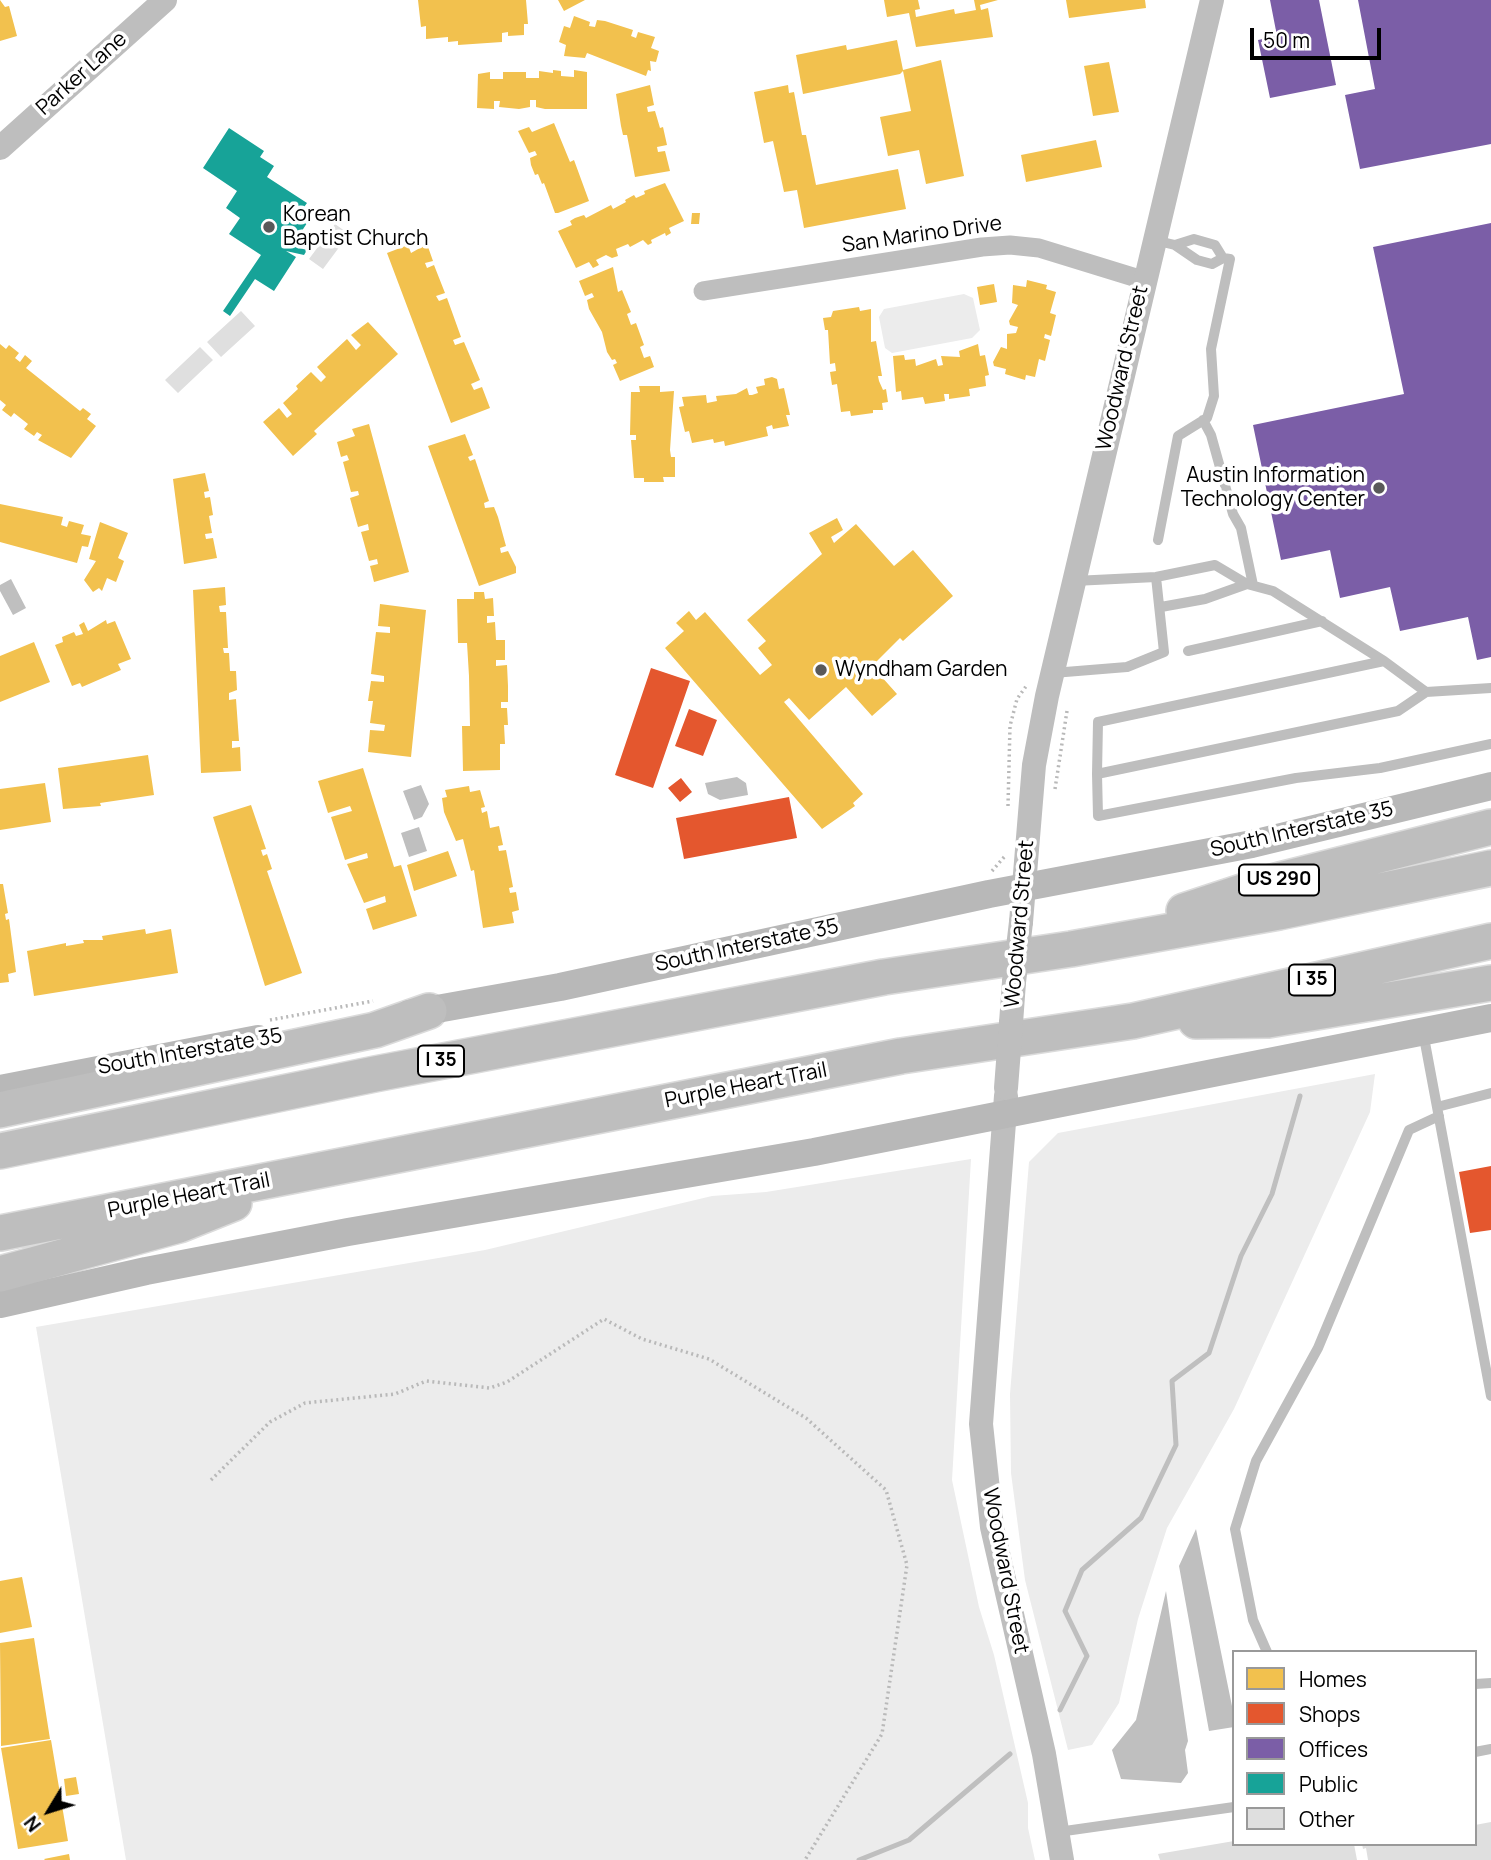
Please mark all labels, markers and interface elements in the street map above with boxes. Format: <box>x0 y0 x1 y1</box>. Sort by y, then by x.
scale bar <box>1253 14 1384 58</box>
text: 50 m <box>1263 26 1310 54</box>
street label: Parker Lane <box>32 27 132 121</box>
place label: Korean Baptist Church <box>283 202 428 252</box>
street label: San Marino Drive <box>840 211 1004 259</box>
marker: Korean Baptist Church <box>261 219 277 235</box>
street label: Woodward Street <box>1092 283 1154 453</box>
place label: Austin Information Technology Center <box>1181 463 1365 513</box>
marker: Austin Information Technology Center <box>1371 480 1387 496</box>
place label: Wyndham Garden <box>835 657 1007 683</box>
marker: Wyndham Garden <box>813 662 829 678</box>
street label: South Interstate 35 <box>1208 797 1396 863</box>
street label: Woodward Street <box>1000 839 1040 1009</box>
road number: US 290 <box>1239 864 1319 895</box>
street label: South Interstate 35 <box>653 914 841 978</box>
road number: I 35 <box>1289 964 1335 996</box>
street label: South Interstate 35 <box>96 1023 284 1081</box>
road number: I 35 <box>418 1046 464 1077</box>
street label: Purple Heart Trail <box>663 1058 829 1114</box>
street label: Purple Heart Trail <box>106 1168 272 1224</box>
street label: Woodward Street <box>977 1486 1033 1656</box>
legend <box>1232 1650 1477 1846</box>
text: Homes <box>1299 1665 1367 1693</box>
text: Shops <box>1299 1700 1360 1728</box>
text: Offices <box>1299 1735 1368 1763</box>
text: Public <box>1299 1770 1358 1798</box>
north arrow <box>14 1776 84 1846</box>
text: Other <box>1299 1805 1355 1833</box>
text: N <box>18 1811 47 1837</box>

